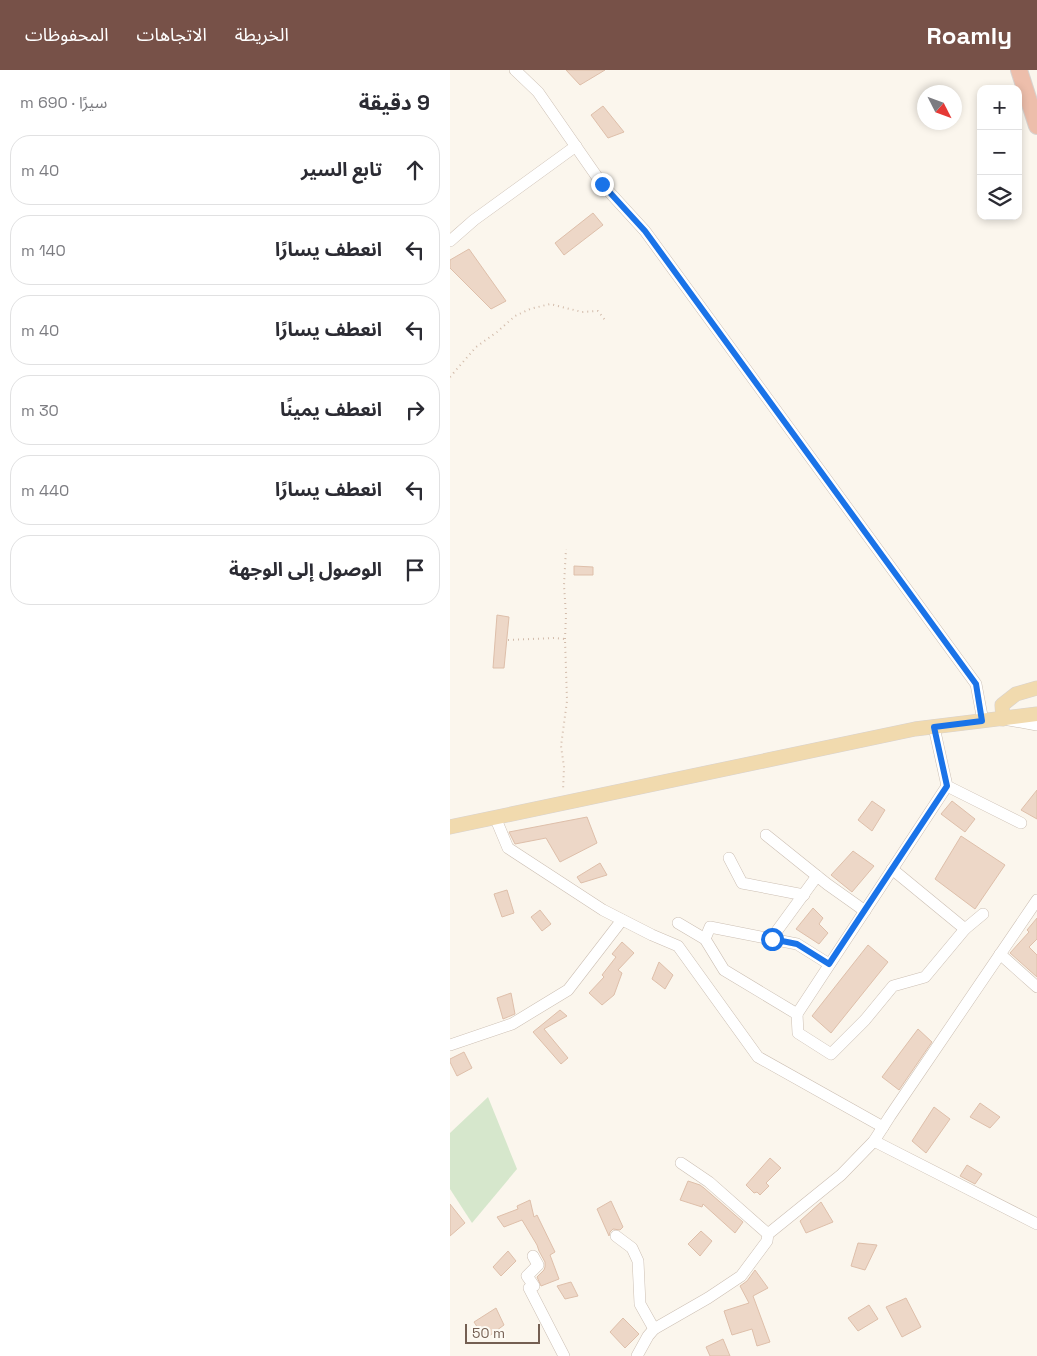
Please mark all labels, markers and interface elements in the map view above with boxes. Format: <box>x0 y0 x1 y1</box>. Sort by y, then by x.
text: Roamly <box>927 20 1012 51</box>
text: المحفوظات <box>25 23 109 46</box>
text: الاتجاهات <box>137 23 207 46</box>
text: الخريطة <box>235 23 289 46</box>
north arrow <box>917 85 962 130</box>
map controls <box>977 85 1022 220</box>
button: + <box>977 85 1022 130</box>
text: 9 دقيقة <box>359 89 430 116</box>
text: سيرًا · 690 m <box>20 92 107 113</box>
button: − <box>977 130 1022 175</box>
icon: ahead <box>401 156 429 184</box>
text: تابع السير <box>301 157 382 182</box>
text: 40 m <box>21 160 59 181</box>
route end <box>591 173 614 196</box>
button: layers <box>977 175 1022 220</box>
icon: left <box>401 236 429 264</box>
text: انعطف يسارًا <box>275 237 382 262</box>
text: 140 m <box>21 240 66 261</box>
icon: left <box>401 316 429 344</box>
text: انعطف يسارًا <box>275 317 382 342</box>
text: 40 m <box>21 320 59 341</box>
icon: right <box>401 396 429 424</box>
text: انعطف يمينًا <box>280 397 382 422</box>
text: 30 m <box>21 400 59 421</box>
icon: left <box>401 476 429 504</box>
text: انعطف يسارًا <box>275 477 382 502</box>
text: 440 m <box>21 480 69 501</box>
icon: arrive <box>401 556 429 584</box>
text: الوصول إلى الوجهة <box>229 557 382 582</box>
route start <box>761 928 784 951</box>
scale bar <box>465 1321 540 1344</box>
text: 50 m <box>472 1324 505 1342</box>

